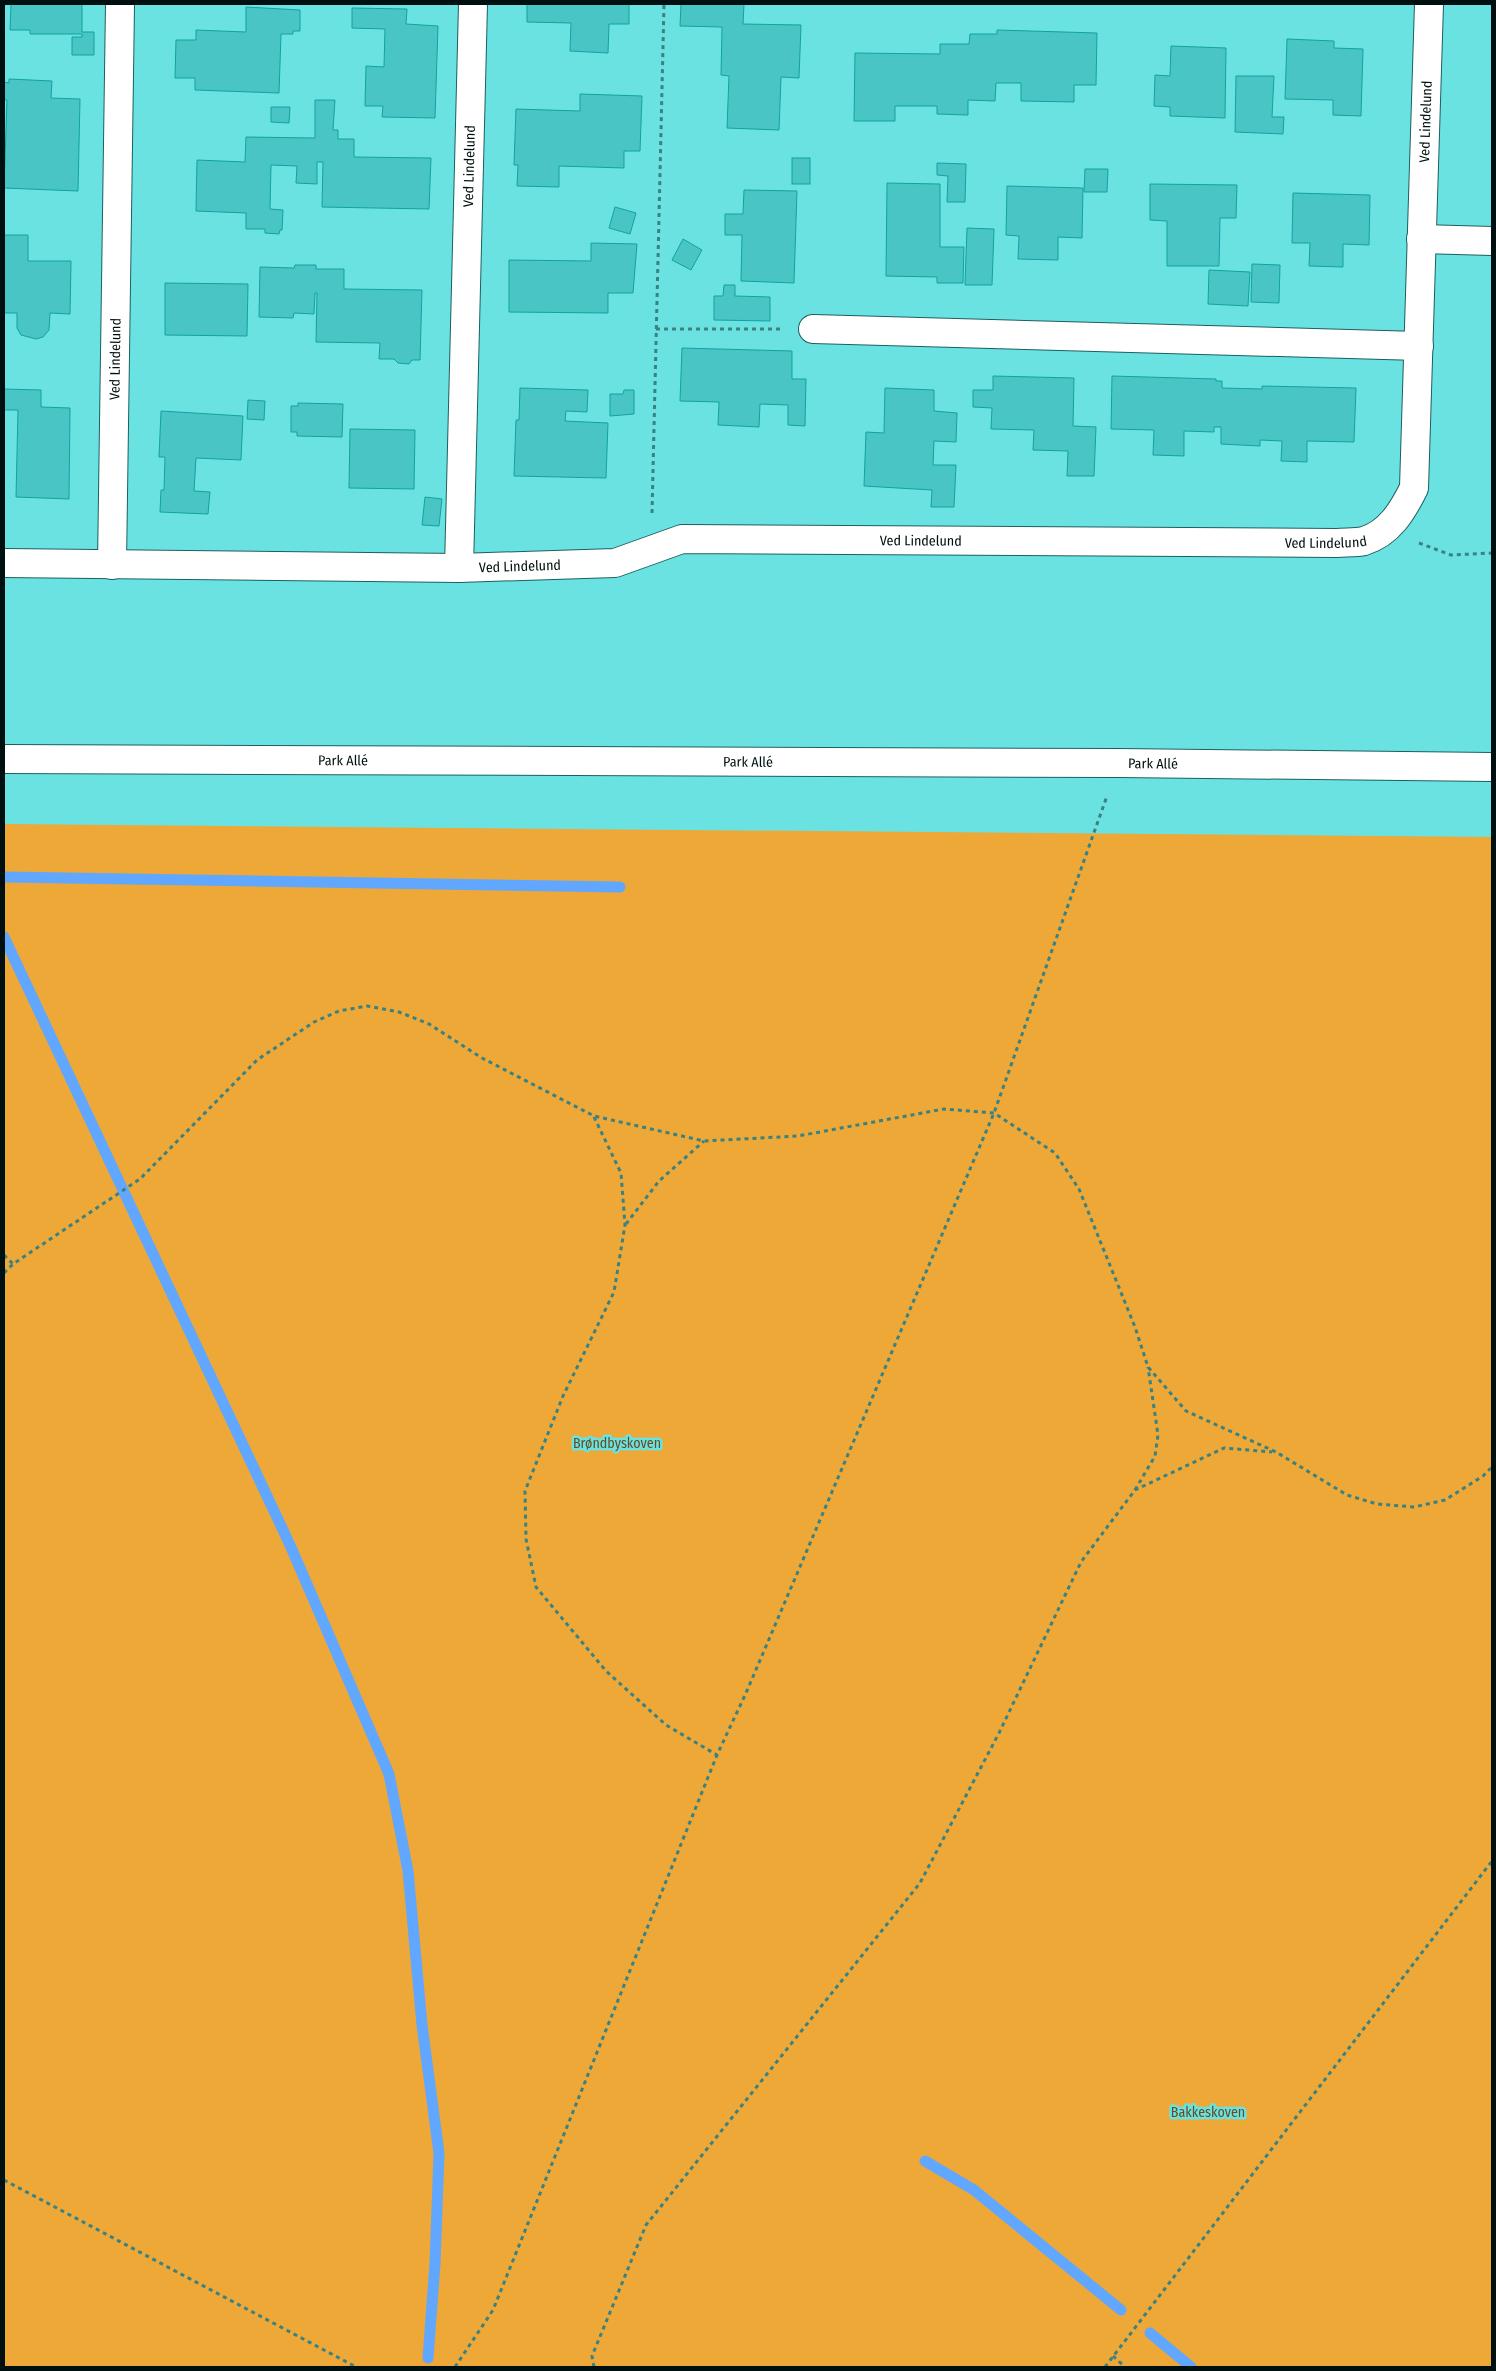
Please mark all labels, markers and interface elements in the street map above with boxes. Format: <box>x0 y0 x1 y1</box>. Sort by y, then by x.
street label: Ved Lindelund <box>1416 80 1435 163</box>
street label: Ved Lindelund <box>459 125 478 207</box>
street label: Ved Lindelund <box>106 318 124 400</box>
street label: Ved Lindelund <box>880 532 962 549</box>
street label: Ved Lindelund <box>1285 532 1368 552</box>
street label: Ved Lindelund <box>479 556 561 576</box>
street label: Park Allé <box>318 752 368 769</box>
street label: Park Allé <box>723 753 773 770</box>
street label: Park Allé <box>1128 755 1178 772</box>
park label: Brøndbyskoven <box>573 1435 661 1452</box>
park label: Bakkeskoven <box>1171 2104 1245 2121</box>

